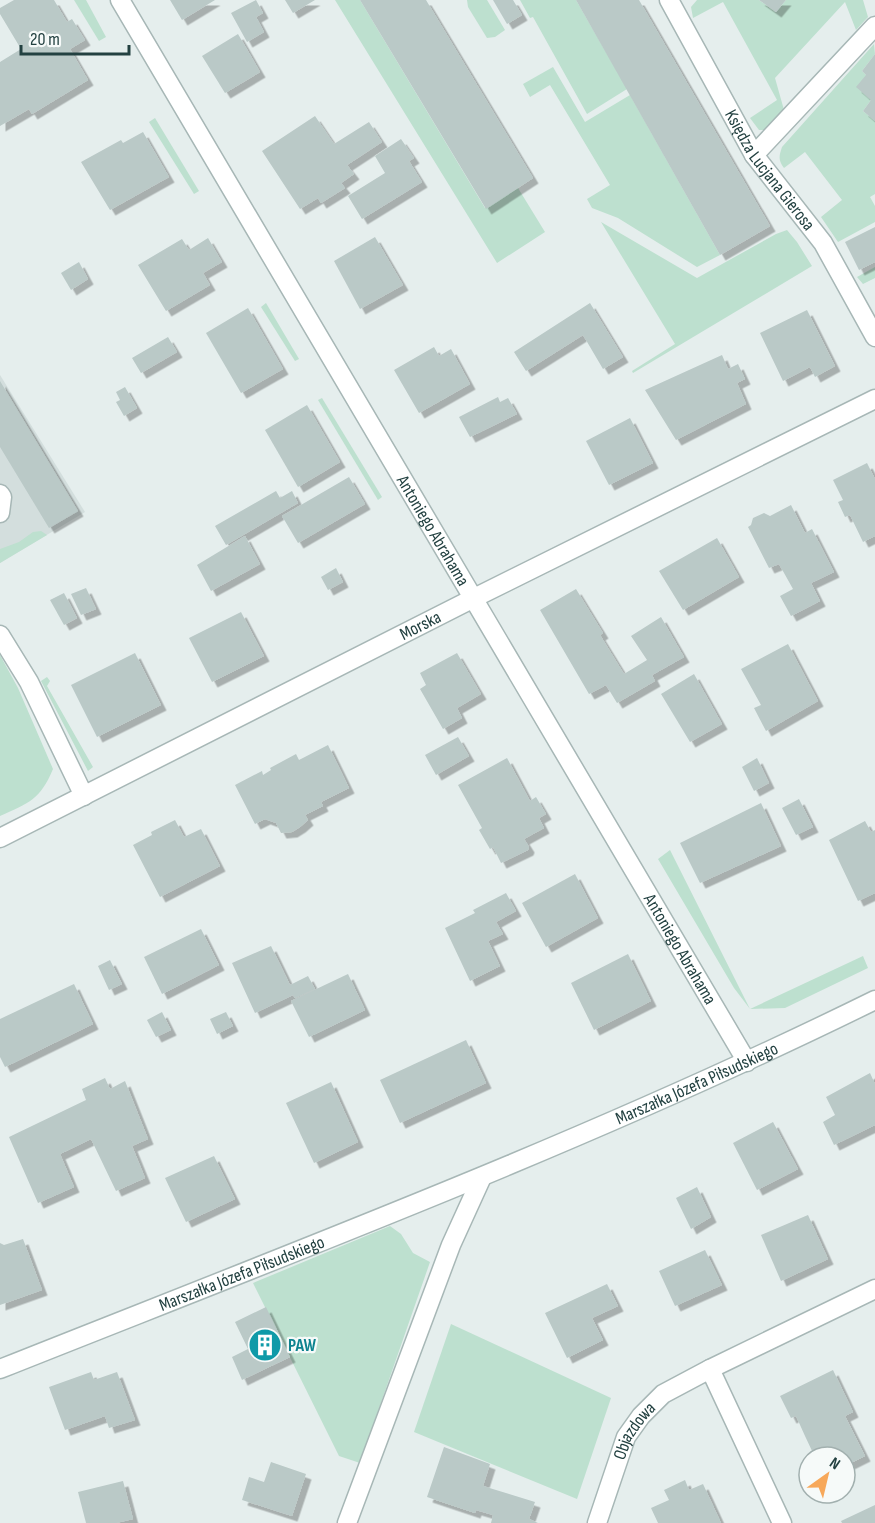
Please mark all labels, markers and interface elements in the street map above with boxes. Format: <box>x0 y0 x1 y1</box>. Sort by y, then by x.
scale bar <box>21 18 129 56</box>
text: 20 m <box>30 29 60 50</box>
street label: Księdza Lucjana Gierosa <box>720 106 819 235</box>
street label: Antoniego Abrahama <box>391 471 474 590</box>
street label: Morska <box>396 606 445 645</box>
street label: Antoniego Abrahama <box>639 889 721 1008</box>
street label: Marszałka Józefa Piłsudskiego <box>612 1038 781 1129</box>
street label: Marszałka Józefa Piłsudskiego <box>156 1232 328 1316</box>
building icon: PAW <box>247 1327 283 1363</box>
place label: PAW <box>288 1335 317 1356</box>
street label: Objazdowa <box>609 1398 660 1462</box>
north arrow <box>797 1445 857 1505</box>
text: N <box>826 1454 843 1474</box>

